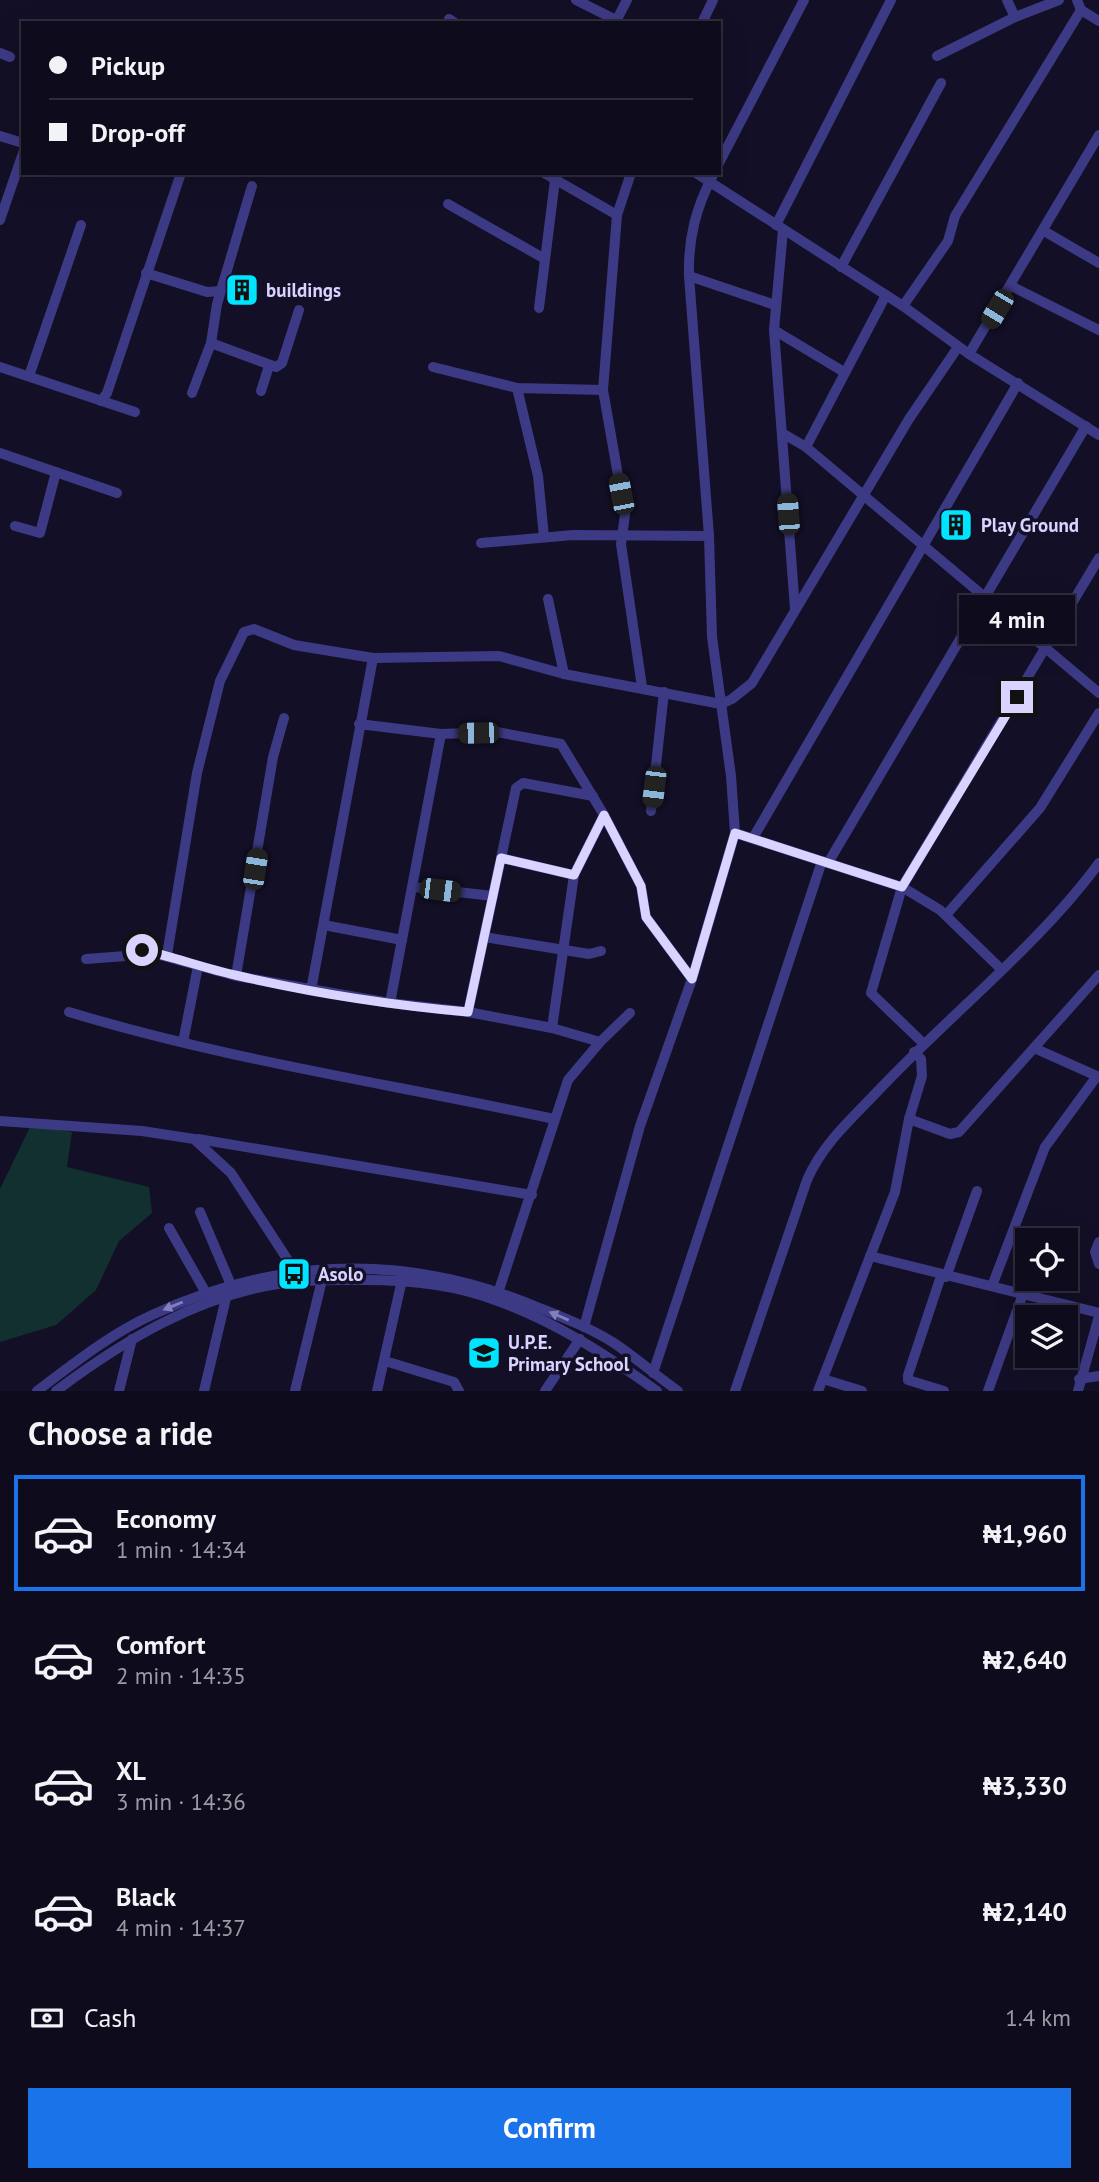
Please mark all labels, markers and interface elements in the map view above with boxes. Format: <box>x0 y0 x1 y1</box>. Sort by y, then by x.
text: Pickup <box>91 49 165 82</box>
text: Drop-off <box>91 116 185 149</box>
building icon: buildings <box>223 271 261 309</box>
place label: buildings <box>266 278 341 302</box>
car <box>978 286 1017 332</box>
car <box>607 471 636 517</box>
car <box>777 492 800 536</box>
building icon: Play Ground <box>937 506 975 544</box>
place label: Play Ground <box>981 513 1079 537</box>
callout: 4 min <box>959 596 1075 644</box>
text: 4 min <box>989 605 1045 634</box>
route end <box>1001 681 1033 713</box>
car <box>457 722 500 744</box>
car <box>642 765 667 809</box>
car <box>242 847 269 891</box>
car <box>418 877 463 903</box>
route start <box>126 934 158 966</box>
map controls <box>1015 1228 1078 1368</box>
button: locate <box>1015 1228 1078 1291</box>
bus stop icon: Asolo <box>275 1255 313 1293</box>
place label: Asolo <box>318 1262 364 1286</box>
one-way arrow <box>162 1301 183 1312</box>
button: layers <box>1015 1305 1078 1368</box>
one-way arrow <box>548 1310 569 1321</box>
place label: U.P.E. Primary School <box>508 1330 630 1376</box>
school or university icon: U.P.E. Primary School <box>465 1334 503 1372</box>
text: Choose a ride <box>28 1412 213 1454</box>
icon: car <box>32 1502 95 1565</box>
text: Economy <box>116 1502 216 1535</box>
text: ₦1,960 <box>983 1517 1067 1550</box>
text: 1 min · 14:34 <box>116 1535 246 1564</box>
icon: car <box>32 1628 95 1691</box>
text: Comfort <box>116 1628 206 1661</box>
text: ₦2,640 <box>983 1643 1067 1676</box>
text: 2 min · 14:35 <box>116 1661 246 1690</box>
icon: car <box>32 1754 95 1817</box>
text: XL <box>116 1754 146 1787</box>
text: ₦3,330 <box>983 1769 1067 1802</box>
text: 3 min · 14:36 <box>116 1787 246 1816</box>
icon: car <box>32 1880 95 1943</box>
text: Black <box>116 1880 176 1913</box>
text: ₦2,140 <box>983 1895 1067 1928</box>
text: 4 min · 14:37 <box>116 1913 246 1942</box>
icon: cash <box>28 1999 66 2037</box>
text: Cash <box>84 2001 136 2034</box>
text: 1.4 km <box>1005 2003 1071 2032</box>
button: Confirm <box>28 2088 1071 2168</box>

